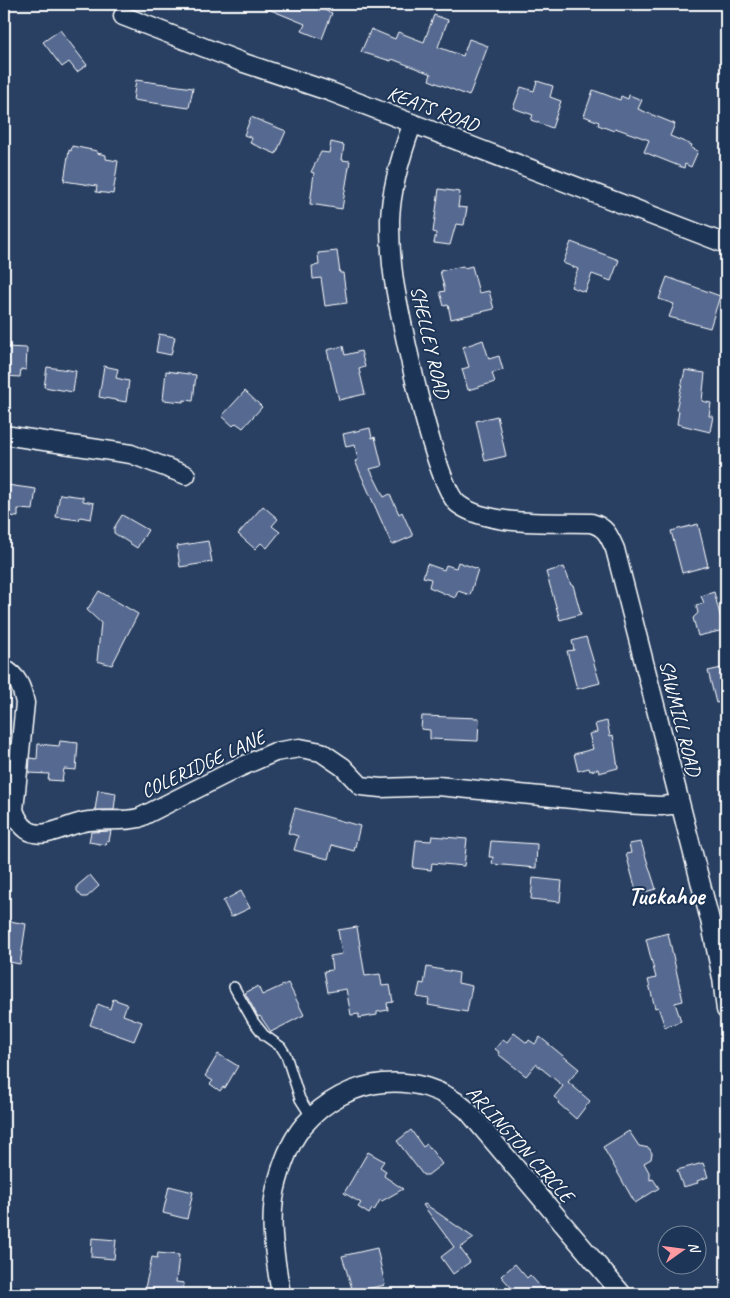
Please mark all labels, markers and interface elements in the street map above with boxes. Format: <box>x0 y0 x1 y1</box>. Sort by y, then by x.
street label: KEATS ROAD <box>384 80 484 138</box>
street label: SHELLEY ROAD <box>405 283 455 402</box>
street label: SAWMILL ROAD <box>654 658 707 780</box>
street label: COLERIDGE LANE <box>137 723 272 804</box>
district label: Tuckahoe <box>628 880 707 912</box>
street label: ARLINGTON CIRCLE <box>461 1080 581 1210</box>
north arrow <box>658 1226 708 1276</box>
text: N <box>685 1241 704 1255</box>

